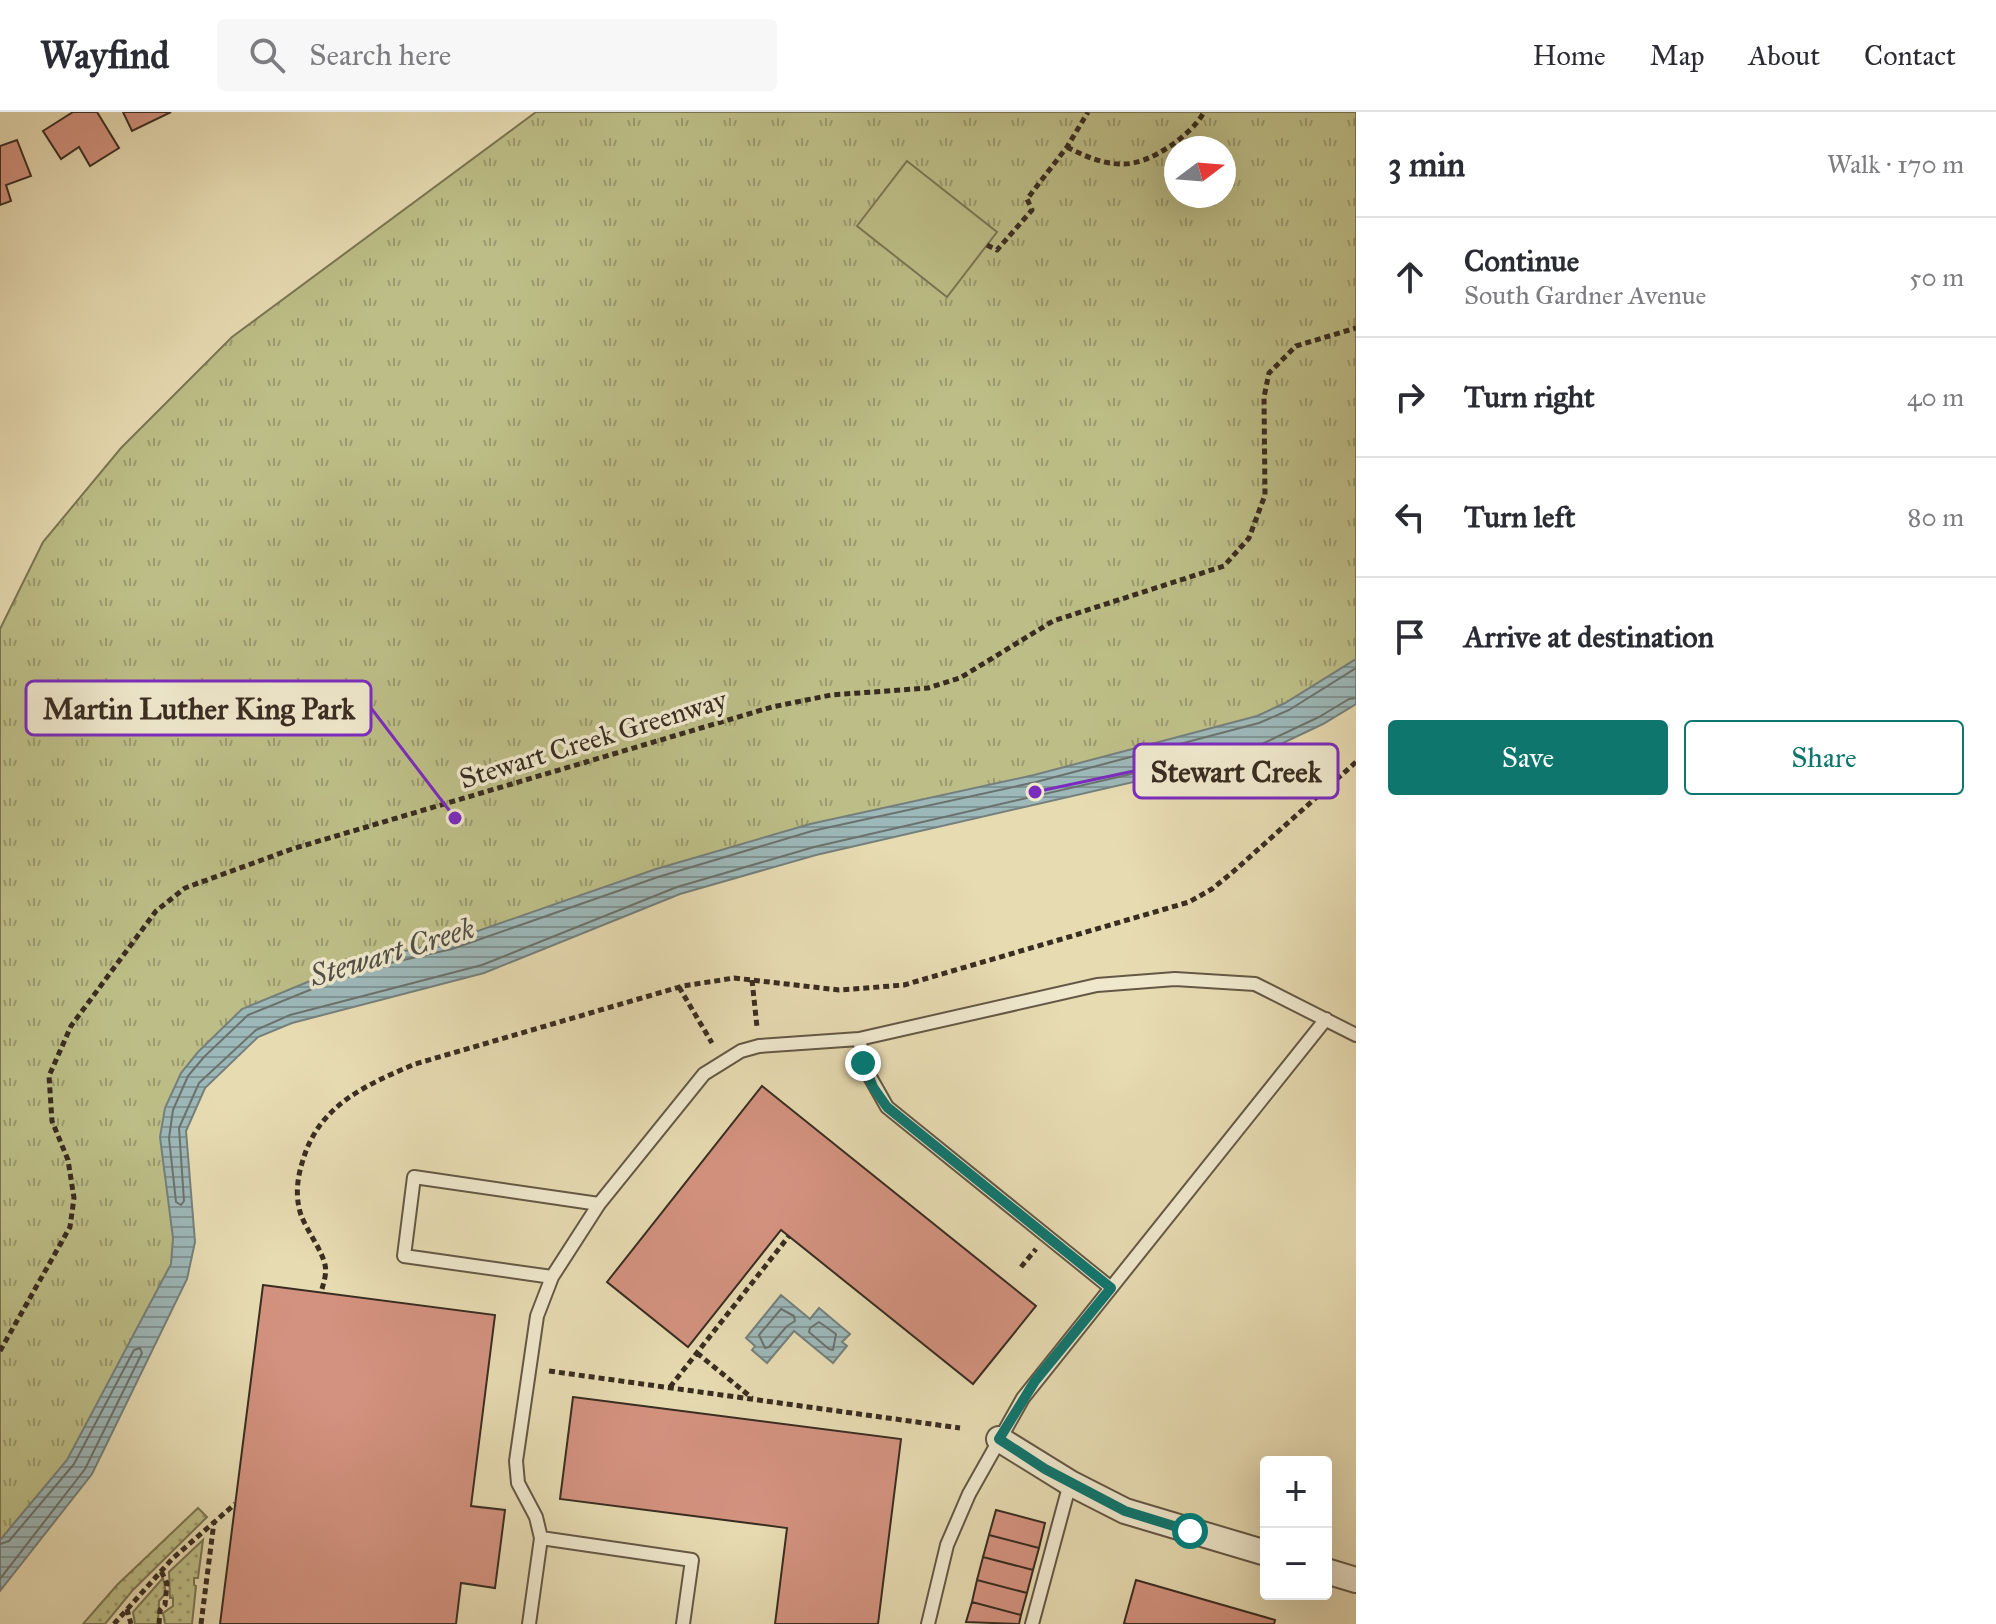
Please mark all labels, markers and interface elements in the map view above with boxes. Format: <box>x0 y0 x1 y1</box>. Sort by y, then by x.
search box <box>217 19 777 91</box>
text: Wayfind <box>40 32 169 78</box>
icon: search <box>245 33 289 77</box>
text: Search here <box>309 37 451 73</box>
text: Home <box>1533 38 1606 73</box>
text: Map <box>1650 38 1704 73</box>
text: About <box>1748 38 1820 73</box>
text: Contact <box>1864 38 1956 73</box>
north arrow <box>1164 136 1236 208</box>
text: 3 min <box>1388 144 1465 185</box>
text: Walk · 170 m <box>1827 148 1964 180</box>
text: Continue <box>1464 243 1579 279</box>
icon: ahead <box>1388 255 1432 299</box>
text: 50 m <box>1909 261 1964 293</box>
text: South Gardner Avenue <box>1464 279 1706 311</box>
icon: right <box>1388 375 1432 419</box>
text: Turn right <box>1464 379 1595 415</box>
text: 40 m <box>1907 381 1964 413</box>
icon: left <box>1388 495 1432 539</box>
text: Turn left <box>1464 499 1575 535</box>
text: 80 m <box>1908 501 1964 533</box>
icon: arrive <box>1388 615 1432 659</box>
text: Arrive at destination <box>1464 619 1714 655</box>
callout: Martin Luther King Park <box>26 681 371 735</box>
street label: Stewart Creek Greenway <box>455 681 732 796</box>
text: Martin Luther King Park <box>43 691 356 727</box>
button: Save <box>1388 720 1668 795</box>
button: Share <box>1684 720 1964 795</box>
callout: Stewart Creek <box>1134 744 1338 798</box>
text: Stewart Creek <box>1150 754 1323 790</box>
water label: Stewart Creek <box>304 910 479 994</box>
route end <box>845 1045 881 1081</box>
map controls <box>1260 1456 1332 1600</box>
button: + <box>1260 1456 1332 1528</box>
route start <box>1172 1513 1208 1549</box>
button: − <box>1260 1528 1332 1600</box>

